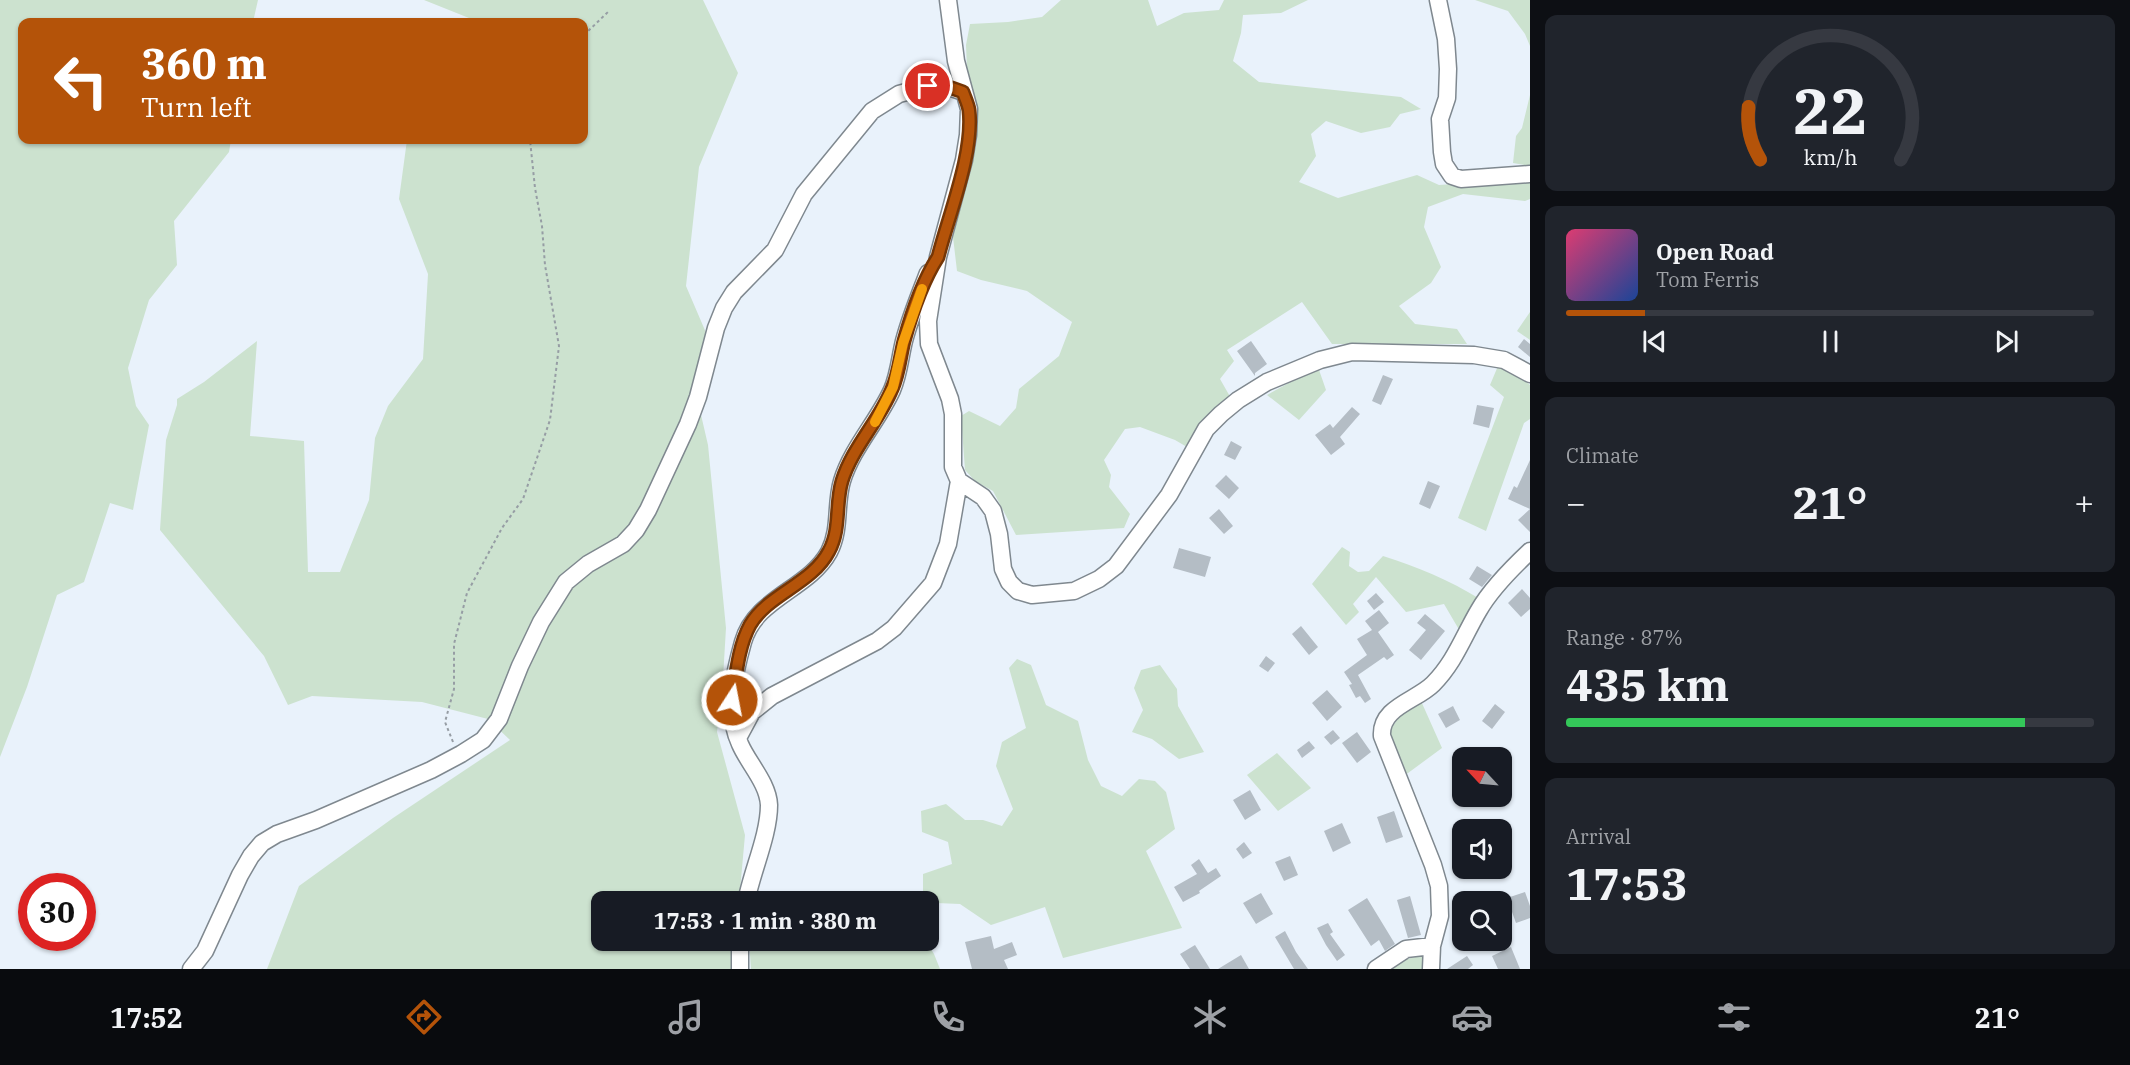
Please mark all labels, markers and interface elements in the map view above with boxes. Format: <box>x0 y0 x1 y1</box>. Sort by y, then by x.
text: 360 m <box>141 36 267 91</box>
icon: left <box>42 42 120 120</box>
pin <box>902 60 953 111</box>
icon: arrive <box>911 69 944 102</box>
text: 22 <box>1793 70 1867 151</box>
text: Turn left <box>141 89 252 124</box>
text: km/h <box>1803 143 1857 171</box>
text: Open Road <box>1656 237 1774 266</box>
text: Tom Ferris <box>1656 266 1759 293</box>
icon: previous <box>1638 325 1671 358</box>
icon: pause <box>1814 325 1847 358</box>
icon: next <box>1990 325 2023 358</box>
text: Climate <box>1566 442 1639 469</box>
text: 21° <box>1792 473 1868 531</box>
text: − <box>1566 481 1586 524</box>
text: + <box>2074 481 2094 524</box>
text: Range · 87% <box>1566 624 1683 651</box>
text: 435 km <box>1566 655 1729 713</box>
position arrow <box>700 668 764 732</box>
north arrow <box>1452 747 1512 807</box>
map controls <box>1452 747 1512 951</box>
button: sound <box>1452 819 1512 879</box>
text: Arrival <box>1566 823 1631 850</box>
text: 17:53 <box>1566 854 1688 912</box>
speed limit sign: 30 <box>18 873 96 951</box>
button: search <box>1452 891 1512 951</box>
text: 17:53 · 1 min · 380 m <box>653 906 877 935</box>
icon: directions <box>403 996 445 1038</box>
icon: music <box>665 996 707 1038</box>
icon: phone <box>927 996 969 1038</box>
icon: climate <box>1189 996 1231 1038</box>
icon: car <box>1451 996 1493 1038</box>
icon: filters <box>1713 996 1755 1038</box>
text: 17:52 <box>110 1000 183 1035</box>
text: 21° <box>1975 1000 2020 1035</box>

